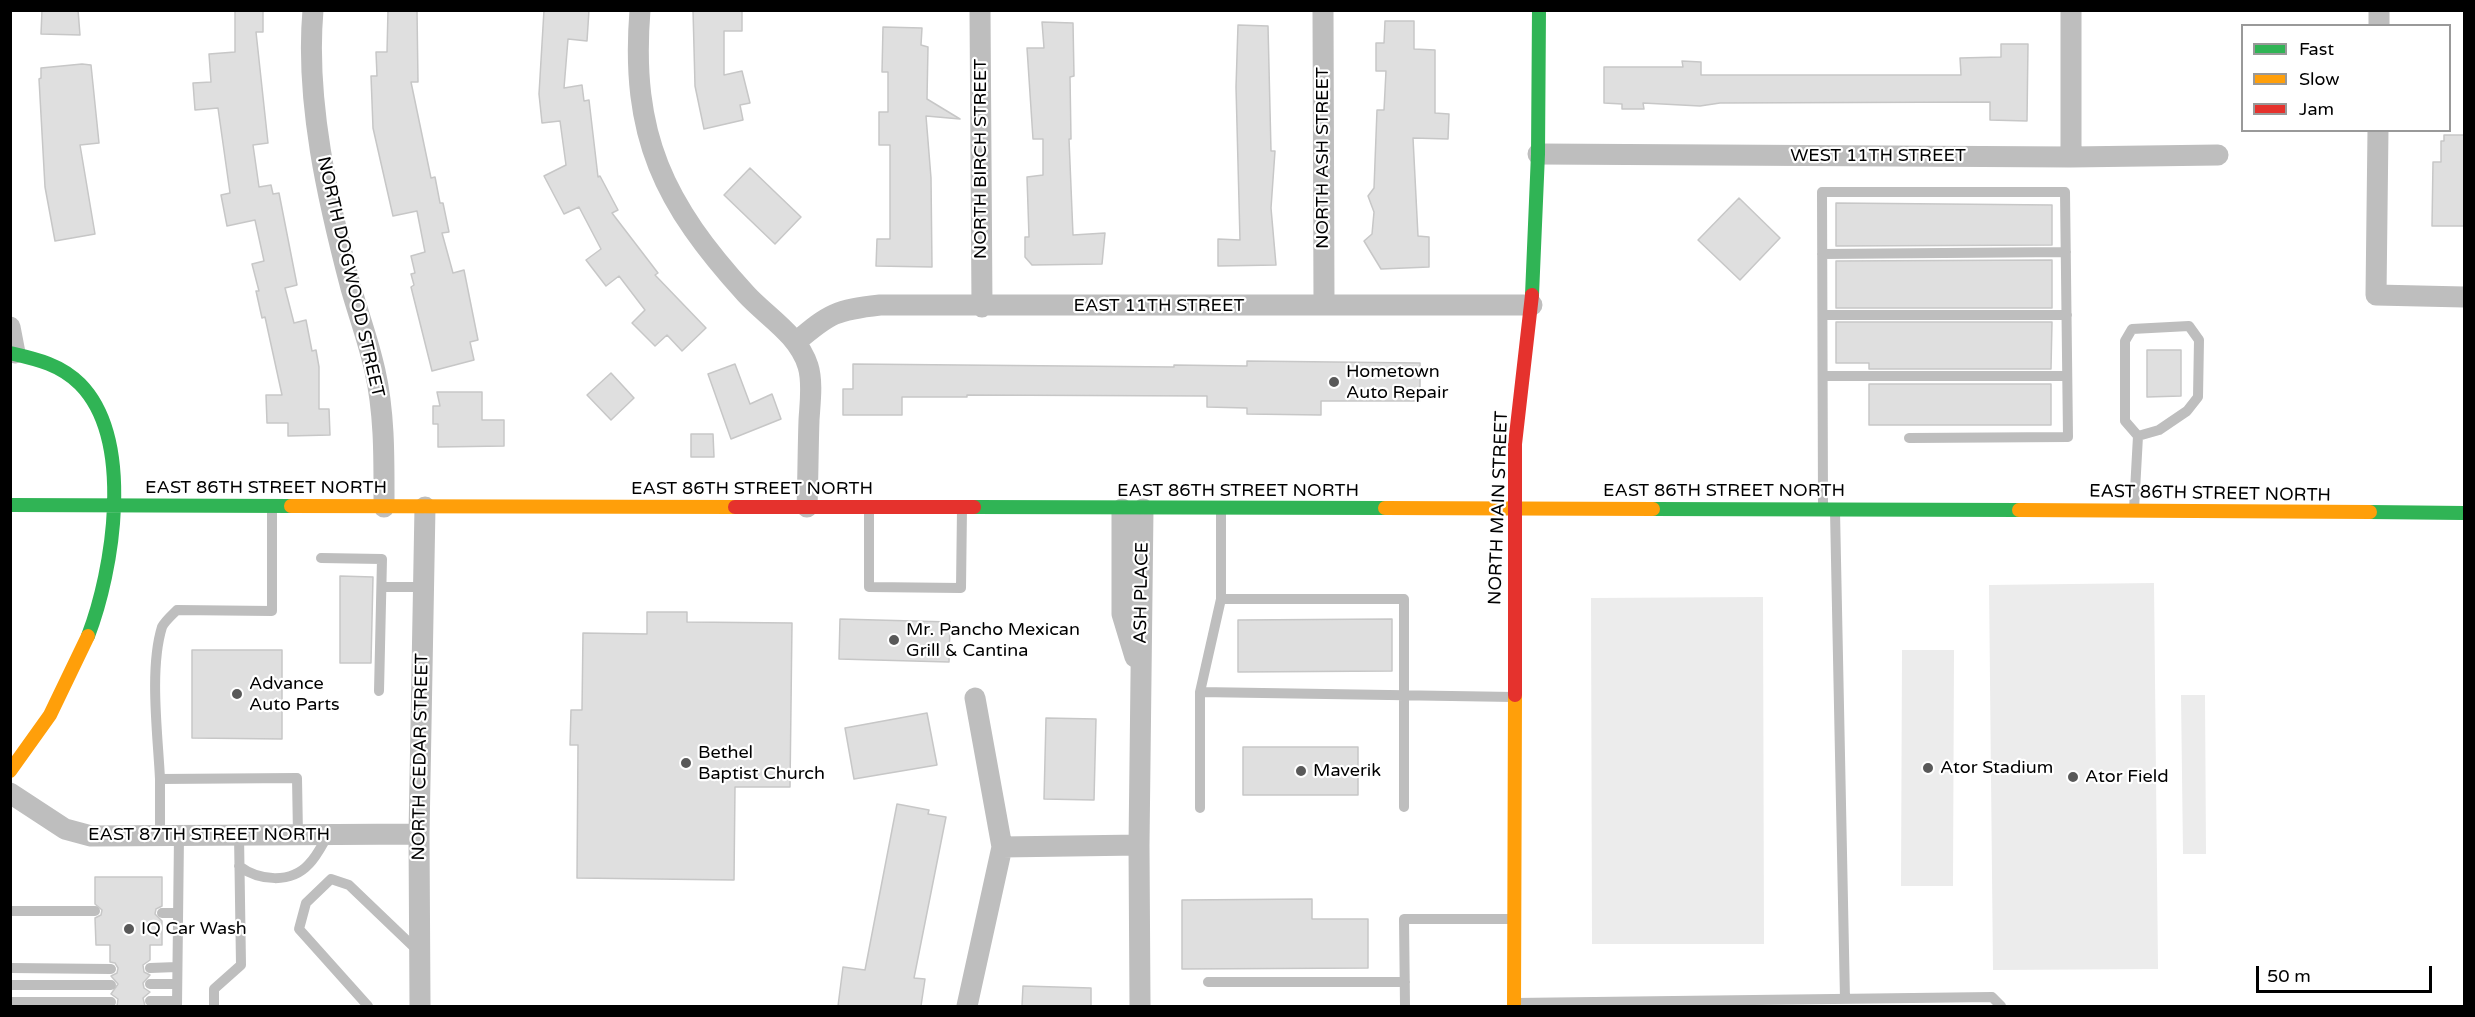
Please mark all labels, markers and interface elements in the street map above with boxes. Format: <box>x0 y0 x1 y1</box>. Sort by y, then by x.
legend <box>2241 24 2451 132</box>
text: Fast <box>2299 38 2334 60</box>
street label: NORTH BIRCH STREET <box>970 59 992 259</box>
street label: NORTH ASH STREET <box>1312 67 1334 249</box>
text: Slow <box>2299 68 2340 90</box>
text: Jam <box>2299 98 2334 120</box>
street label: WEST 11TH STREET <box>1790 145 1966 167</box>
street label: NORTH DOGWOOD STREET <box>312 154 388 400</box>
street label: EAST 11TH STREET <box>1074 295 1244 317</box>
place label: Hometown Auto Repair <box>1346 361 1448 404</box>
marker: Hometown Auto Repair <box>1327 375 1341 389</box>
street label: NORTH MAIN STREET <box>1485 411 1513 605</box>
street label: EAST 86TH STREET NORTH <box>145 477 387 499</box>
street label: EAST 86TH STREET NORTH <box>631 478 873 500</box>
street label: EAST 86TH STREET NORTH <box>1117 480 1359 502</box>
street label: EAST 86TH STREET NORTH <box>1603 480 1845 502</box>
street label: EAST 86TH STREET NORTH <box>2089 481 2331 507</box>
street label: ASH PLACE <box>1130 542 1154 644</box>
place label: Mr. Pancho Mexican Grill & Cantina <box>906 619 1080 662</box>
marker: Mr. Pancho Mexican Grill & Cantina <box>887 633 901 647</box>
street label: NORTH CEDAR STREET <box>408 653 434 861</box>
place label: Advance Auto Parts <box>249 673 340 716</box>
marker: Advance Auto Parts <box>230 687 244 701</box>
place label: Bethel Baptist Church <box>698 742 825 784</box>
marker: Bethel Baptist Church <box>679 756 693 770</box>
place label: Ator Stadium <box>1940 757 2053 779</box>
place label: Maverik <box>1313 760 1381 782</box>
marker: Ator Stadium <box>1921 761 1935 775</box>
marker: Maverik <box>1294 764 1308 778</box>
place label: Ator Field <box>2085 766 2169 788</box>
marker: Ator Field <box>2066 770 2080 784</box>
street label: EAST 87TH STREET NORTH <box>88 824 330 846</box>
place label: IQ Car Wash <box>141 918 247 940</box>
marker: IQ Car Wash <box>122 922 136 936</box>
scale bar <box>2259 954 2434 992</box>
text: 50 m <box>2267 965 2311 987</box>

